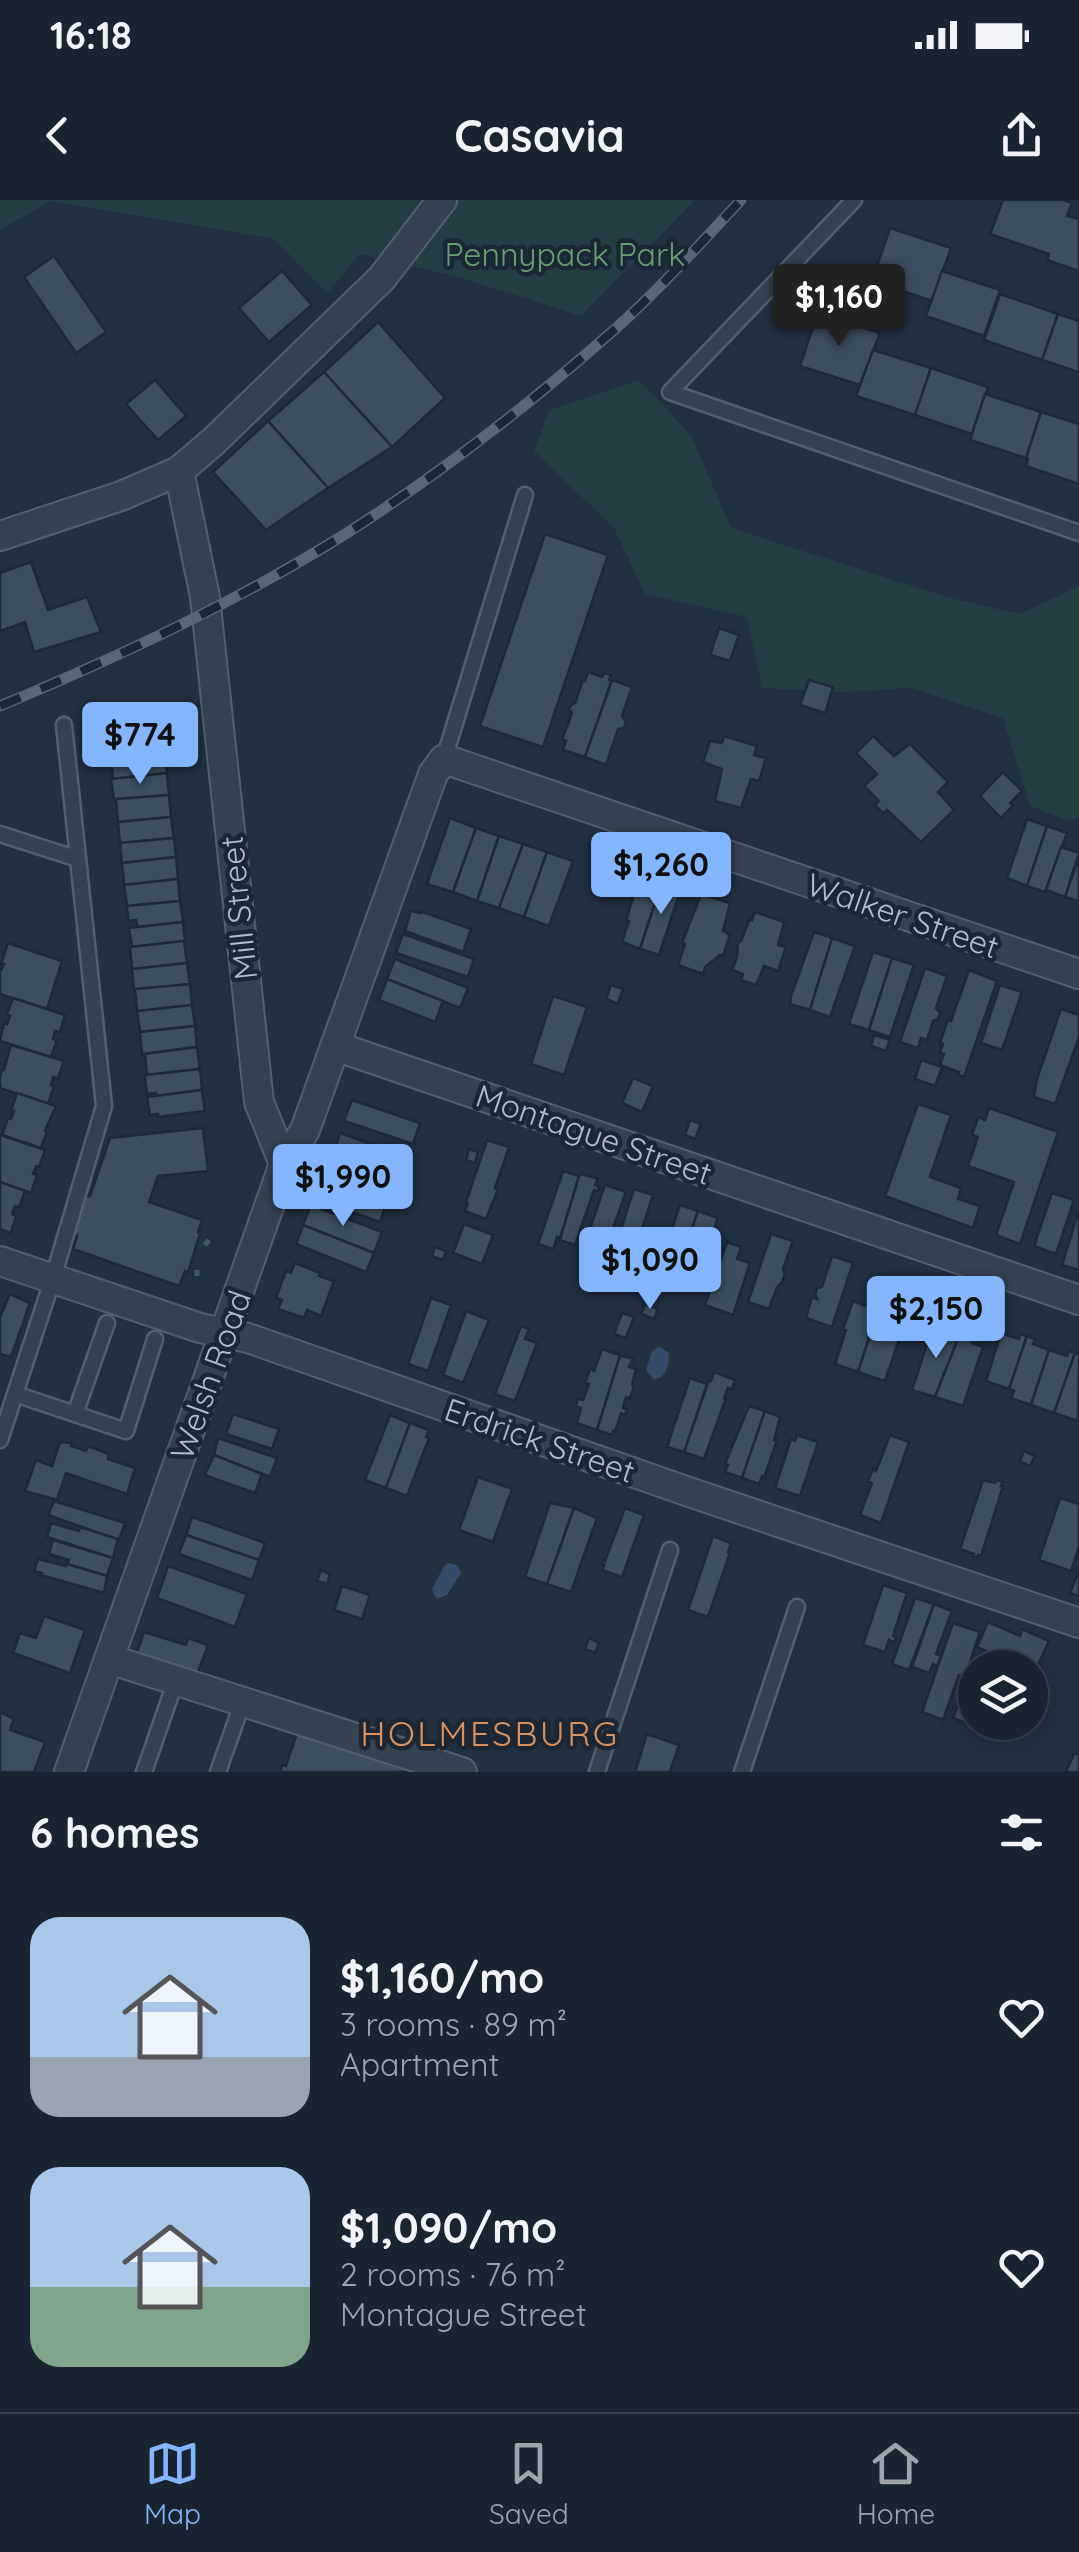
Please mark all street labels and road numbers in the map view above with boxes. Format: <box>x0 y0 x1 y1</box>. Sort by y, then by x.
street label: Mill Street <box>211 834 265 982</box>
street label: Walker Street <box>802 863 1004 967</box>
street label: Montague Street <box>471 1075 717 1193</box>
street label: Welsh Road <box>161 1285 259 1465</box>
street label: Erdrick Street <box>440 1389 640 1491</box>

